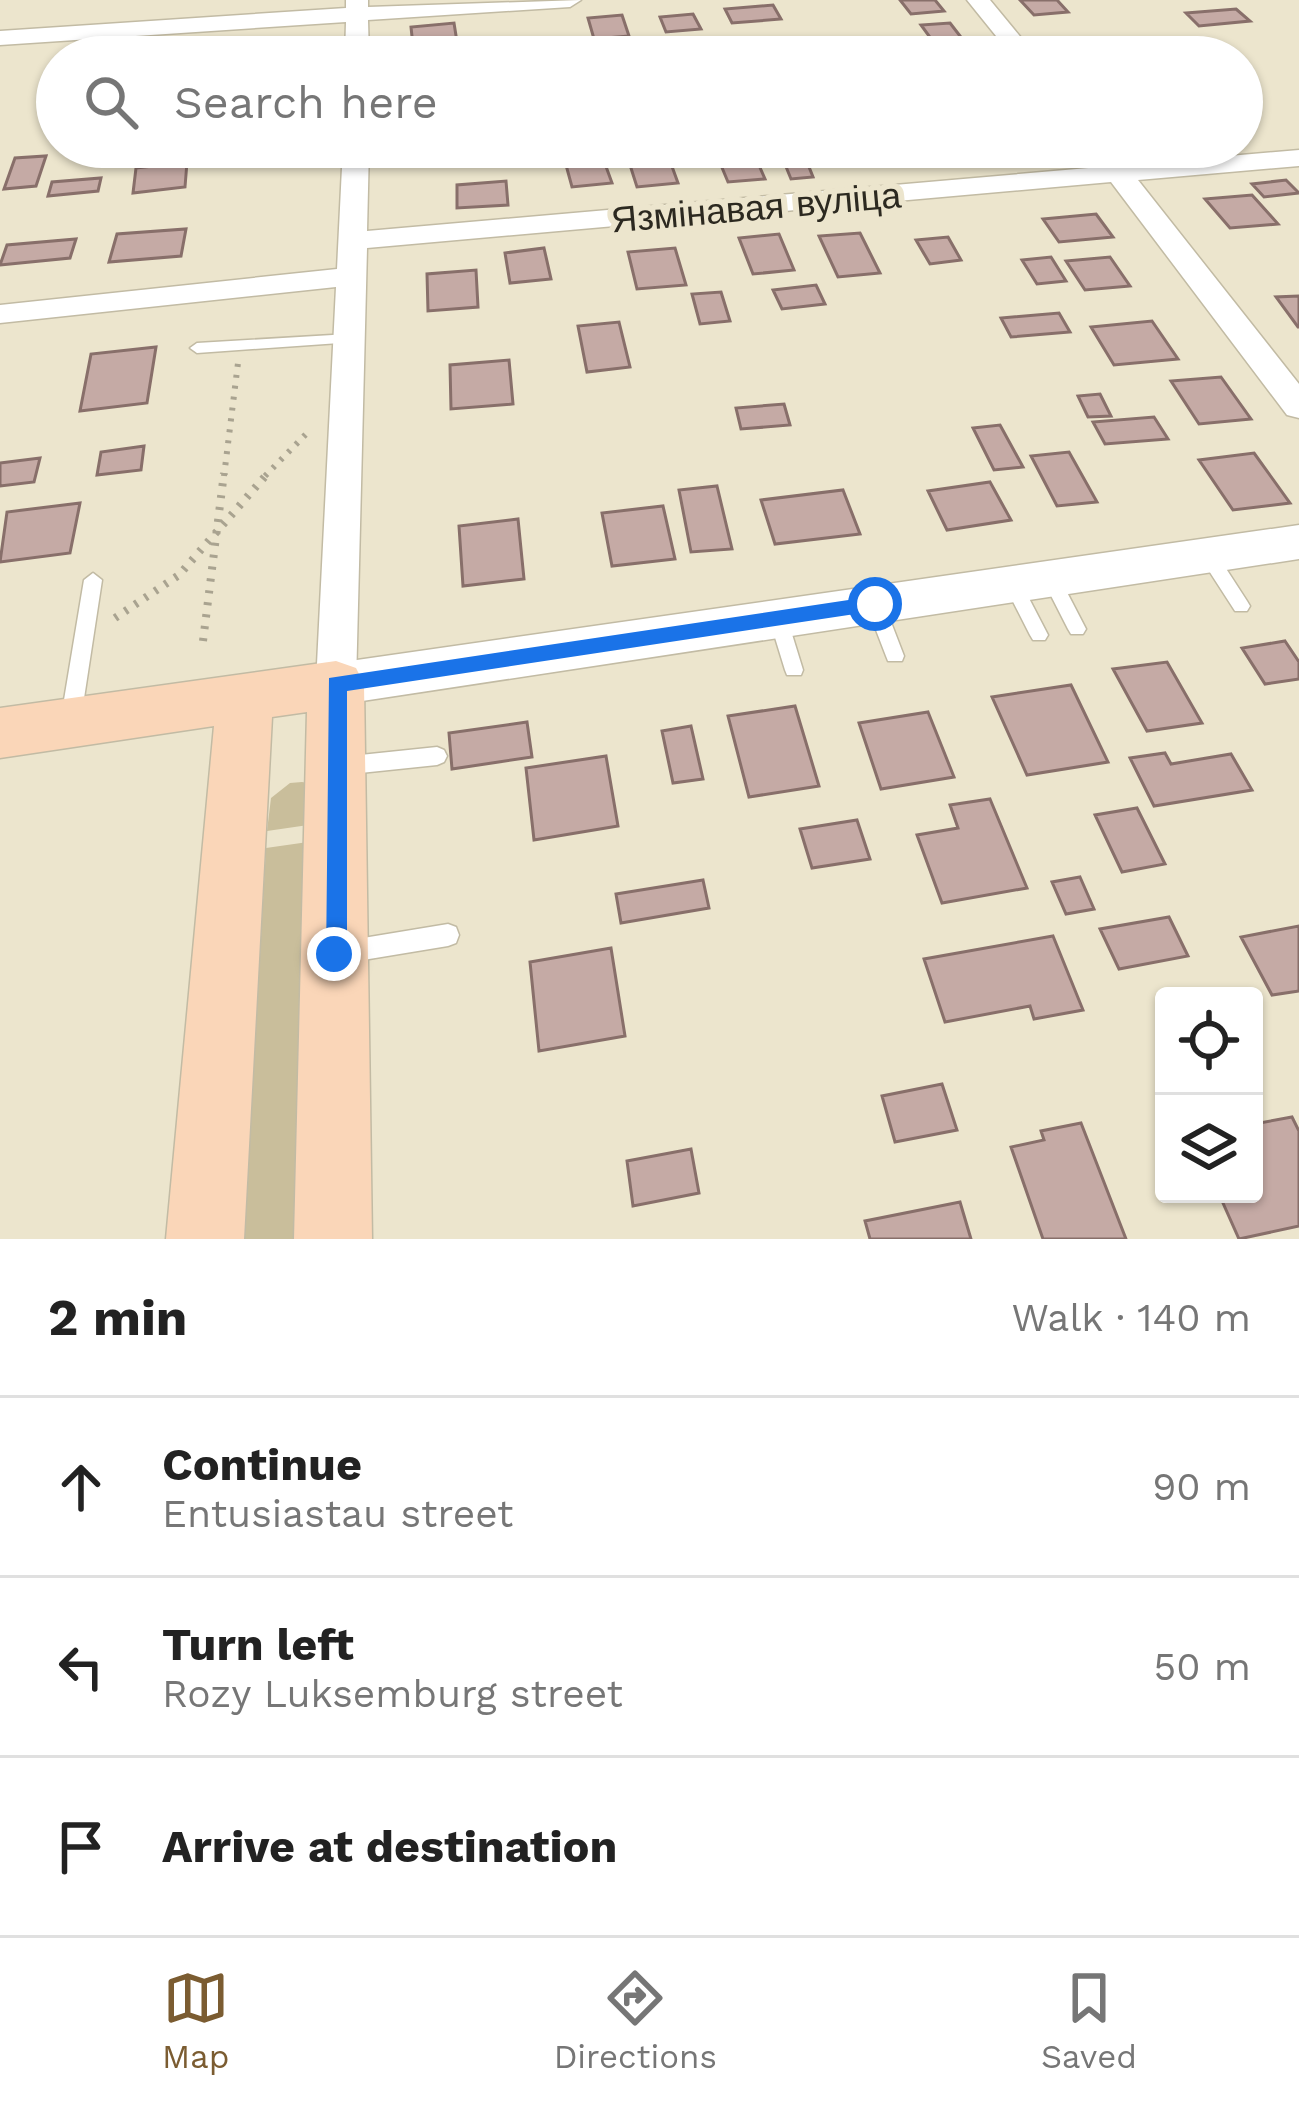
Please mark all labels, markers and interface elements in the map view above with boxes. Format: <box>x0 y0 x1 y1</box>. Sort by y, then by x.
search box <box>36 36 1263 168</box>
icon: search <box>78 69 144 135</box>
text: Search here <box>174 76 438 129</box>
street label: Язмінавая вуліца <box>609 174 904 242</box>
route start <box>848 577 902 631</box>
route end <box>307 927 361 981</box>
map controls <box>1155 987 1263 1203</box>
button: locate <box>1155 987 1263 1095</box>
button: layers <box>1155 1095 1263 1203</box>
text: 2 min <box>48 1288 187 1347</box>
text: Walk · 140 m <box>1011 1295 1251 1340</box>
text: Continue <box>162 1438 362 1491</box>
icon: ahead <box>48 1454 114 1520</box>
text: 90 m <box>1152 1464 1251 1509</box>
text: Entusiastau street <box>162 1491 513 1536</box>
text: Turn left <box>162 1618 354 1671</box>
icon: left <box>48 1634 114 1700</box>
text: 50 m <box>1154 1644 1251 1689</box>
text: Rozy Luksemburg street <box>162 1671 623 1716</box>
icon: arrive <box>48 1814 114 1880</box>
text: Arrive at destination <box>162 1820 617 1873</box>
tab: Map <box>162 1965 229 2076</box>
tab: Directions <box>554 1965 717 2076</box>
tab: Saved <box>1041 1965 1137 2076</box>

